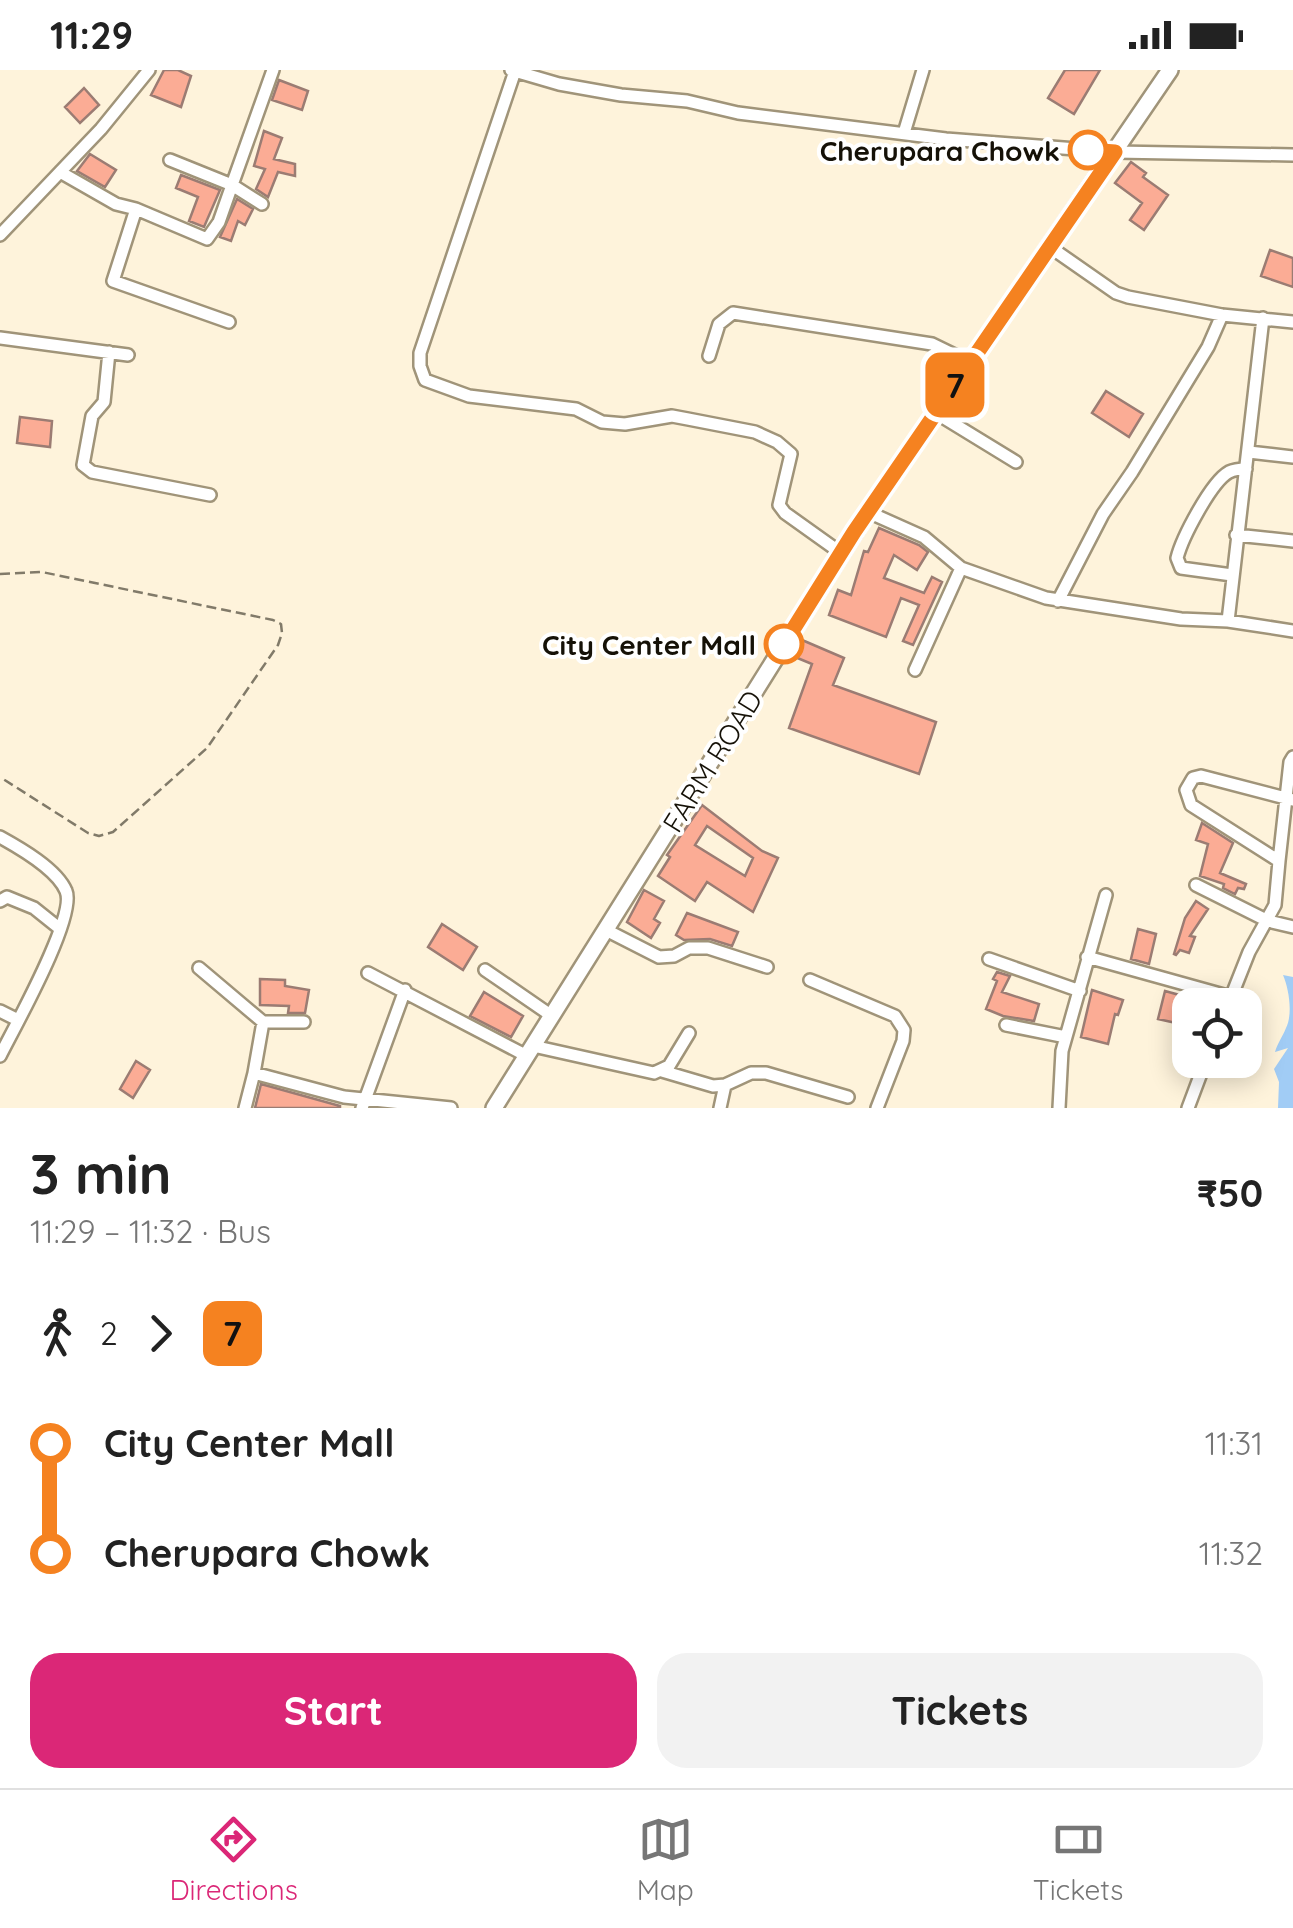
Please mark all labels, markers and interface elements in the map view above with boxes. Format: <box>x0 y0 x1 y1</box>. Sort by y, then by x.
text: 11:29 <box>50 11 133 59</box>
marker: Cherupara Chowk <box>1069 131 1107 169</box>
place label: Cherupara Chowk <box>820 133 1060 168</box>
line badge: 7 <box>922 352 988 418</box>
text: 7 <box>945 363 965 407</box>
marker: City Center Mall <box>765 625 803 663</box>
place label: City Center Mall <box>542 627 756 662</box>
street label: FARM ROAD <box>655 684 769 838</box>
map controls <box>1172 988 1262 1078</box>
button: locate <box>1172 988 1262 1078</box>
text: 3 min <box>30 1139 171 1208</box>
text: ₹50 <box>1197 1169 1263 1217</box>
text: 11:29 – 11:32 · Bus <box>30 1211 271 1251</box>
icon: walk <box>30 1306 85 1361</box>
icon: forward <box>133 1306 188 1361</box>
text: 7 <box>223 1311 242 1355</box>
text: 2 <box>100 1313 118 1353</box>
text: City Center Mall <box>104 1419 395 1467</box>
text: 11:31 <box>1205 1423 1263 1463</box>
text: Cherupara Chowk <box>104 1529 430 1577</box>
text: 11:32 <box>1199 1533 1263 1573</box>
button: Start <box>30 1653 637 1768</box>
button: Tickets <box>657 1653 1263 1768</box>
tab: Directions <box>169 1812 298 1907</box>
tab: Map <box>637 1812 694 1907</box>
tab: Tickets <box>1033 1812 1124 1907</box>

